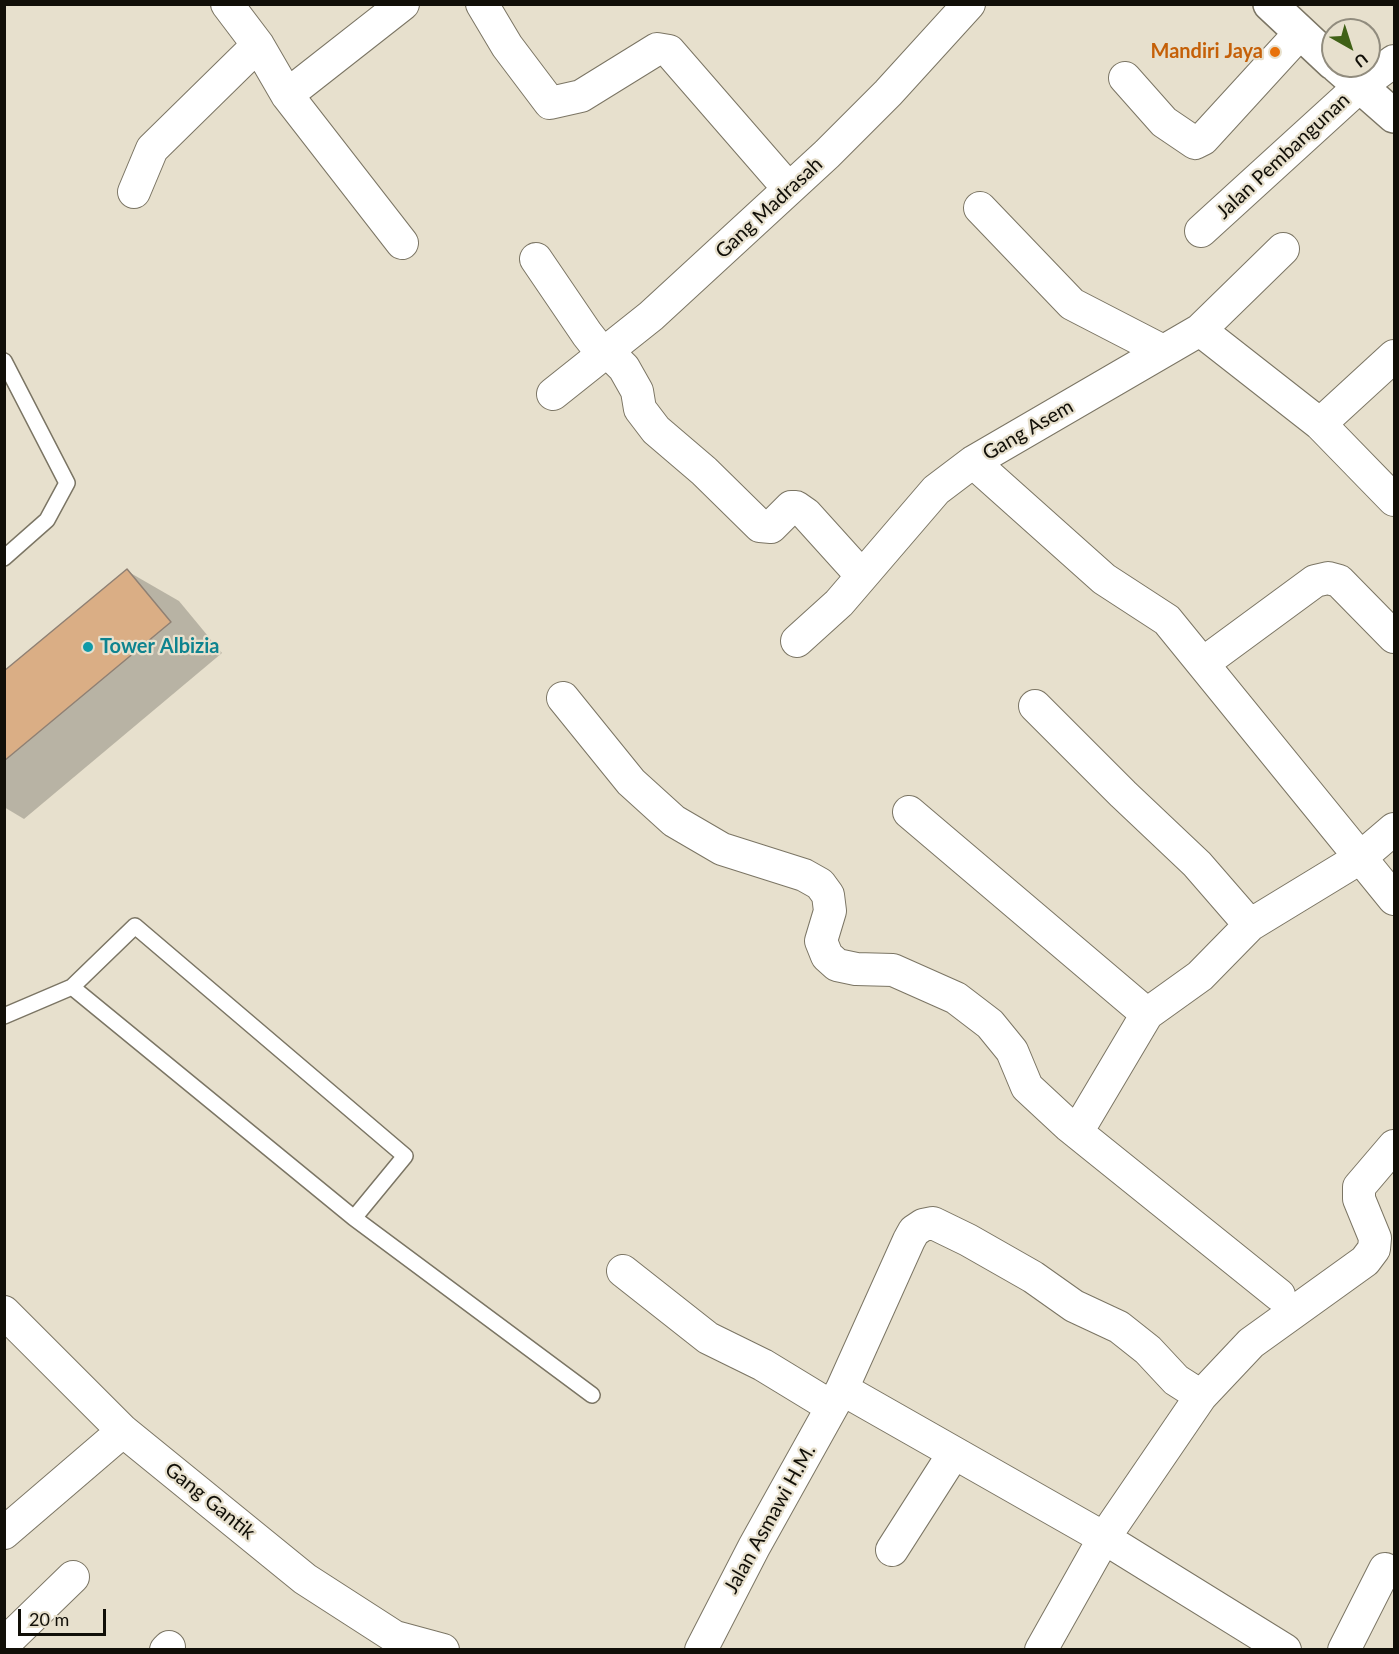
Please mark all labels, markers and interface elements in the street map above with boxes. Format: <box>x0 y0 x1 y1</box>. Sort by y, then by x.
north arrow <box>1321 18 1381 78</box>
place label: Mandiri Jaya <box>1151 40 1263 64</box>
marker: Mandiri Jaya <box>1268 45 1282 59</box>
text: U <box>1351 50 1372 72</box>
street label: Jalan Pembangunan <box>1211 88 1355 224</box>
street label: Gang Madrasah <box>711 152 827 264</box>
street label: Gang Asem <box>979 395 1077 465</box>
place label: Tower Albizia <box>100 635 219 659</box>
marker: Tower Albizia <box>81 640 95 654</box>
street label: Jalan Asmawi H.M. <box>719 1440 821 1598</box>
street label: Gang Gantik <box>160 1457 260 1545</box>
scale bar <box>21 1597 110 1635</box>
text: 20 m <box>29 1608 69 1630</box>

